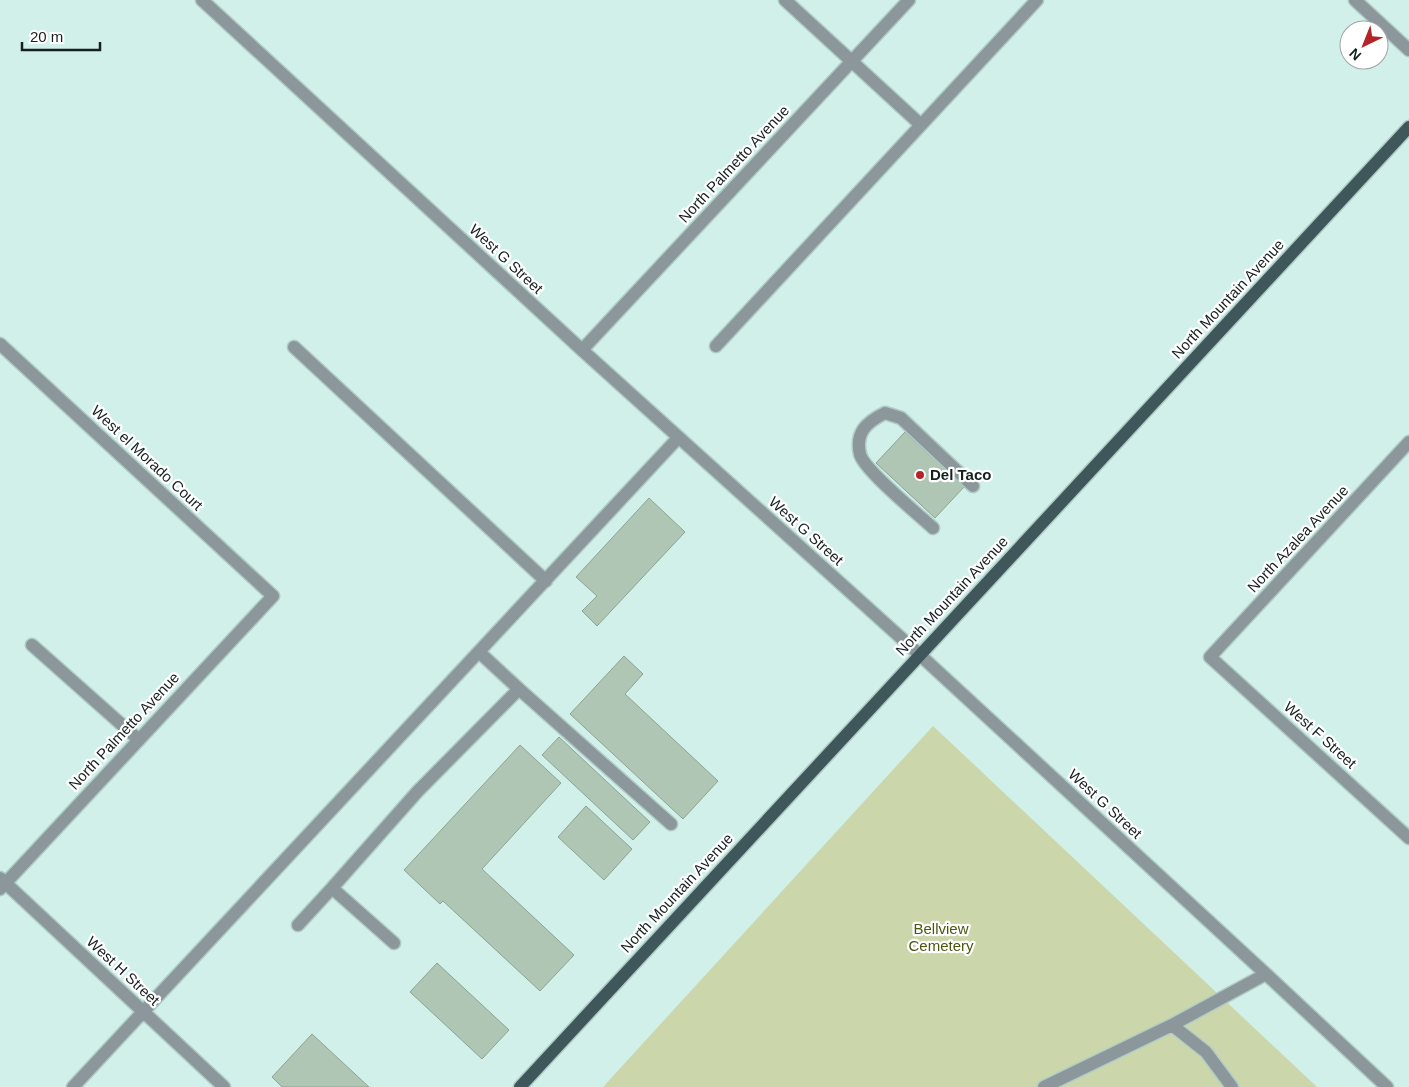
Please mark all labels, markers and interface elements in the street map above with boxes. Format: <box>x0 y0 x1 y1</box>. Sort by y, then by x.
scale bar <box>22 20 100 52</box>
north arrow <box>1339 20 1389 70</box>
text: 20 m <box>30 28 63 45</box>
text: N <box>1346 45 1364 64</box>
street label: North Palmetto Avenue <box>675 102 792 226</box>
street label: West G Street <box>466 220 547 297</box>
street label: North Mountain Avenue <box>1168 236 1287 362</box>
street label: West el Morado Court <box>88 402 207 514</box>
place label: Del Taco <box>930 466 991 483</box>
marker: Del Taco <box>914 469 926 481</box>
street label: North Azalea Avenue <box>1244 482 1352 596</box>
street label: West G Street <box>766 493 848 569</box>
street label: North Mountain Avenue <box>892 533 1011 659</box>
street label: North Palmetto Avenue <box>65 669 182 793</box>
street label: West F Street <box>1281 698 1361 772</box>
street label: West G Street <box>1065 765 1146 842</box>
street label: North Mountain Avenue <box>617 830 736 956</box>
park label: Bellview Cemetery <box>908 920 974 954</box>
street label: West H Street <box>84 933 164 1009</box>

